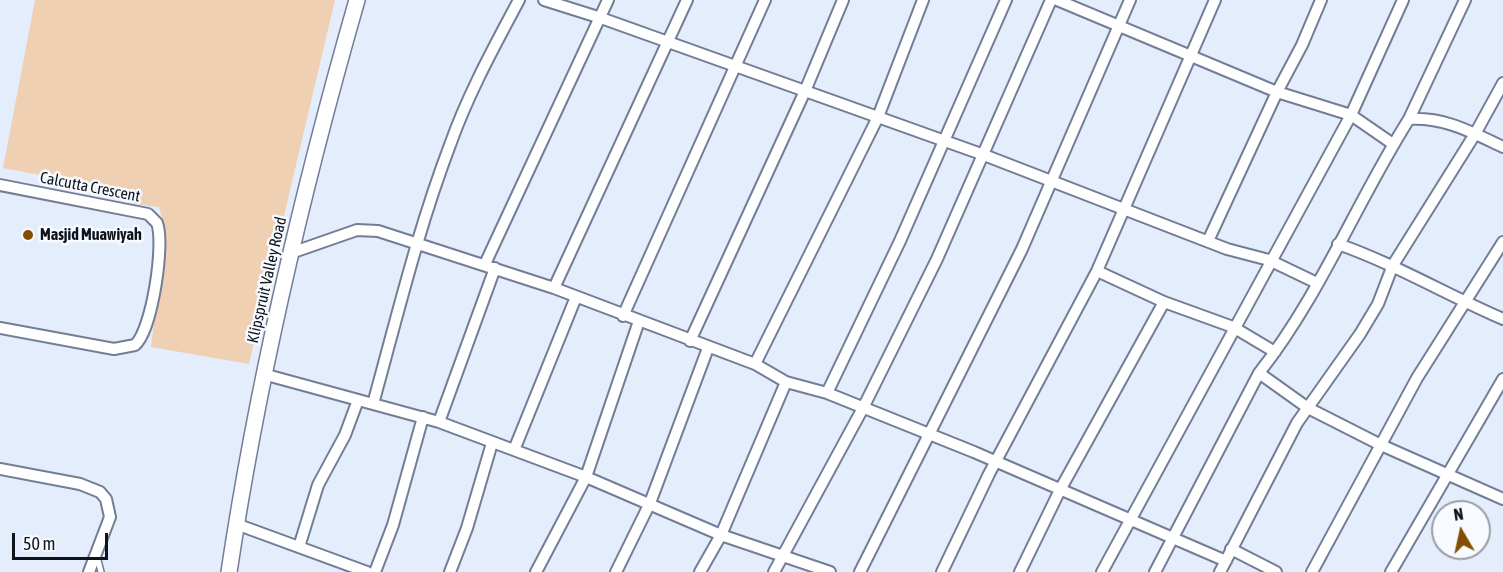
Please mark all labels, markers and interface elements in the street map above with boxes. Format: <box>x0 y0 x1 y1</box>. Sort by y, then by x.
street label: Calcutta Crescent <box>38 168 142 206</box>
street label: Klipspruit Valley Road <box>243 215 291 345</box>
place label: Masjid Muawiyah <box>40 225 142 245</box>
marker: Masjid Muawiyah <box>21 228 35 242</box>
north arrow <box>1431 500 1491 560</box>
text: N <box>1452 505 1465 524</box>
scale bar <box>15 521 111 559</box>
text: 50 m <box>23 533 55 554</box>

